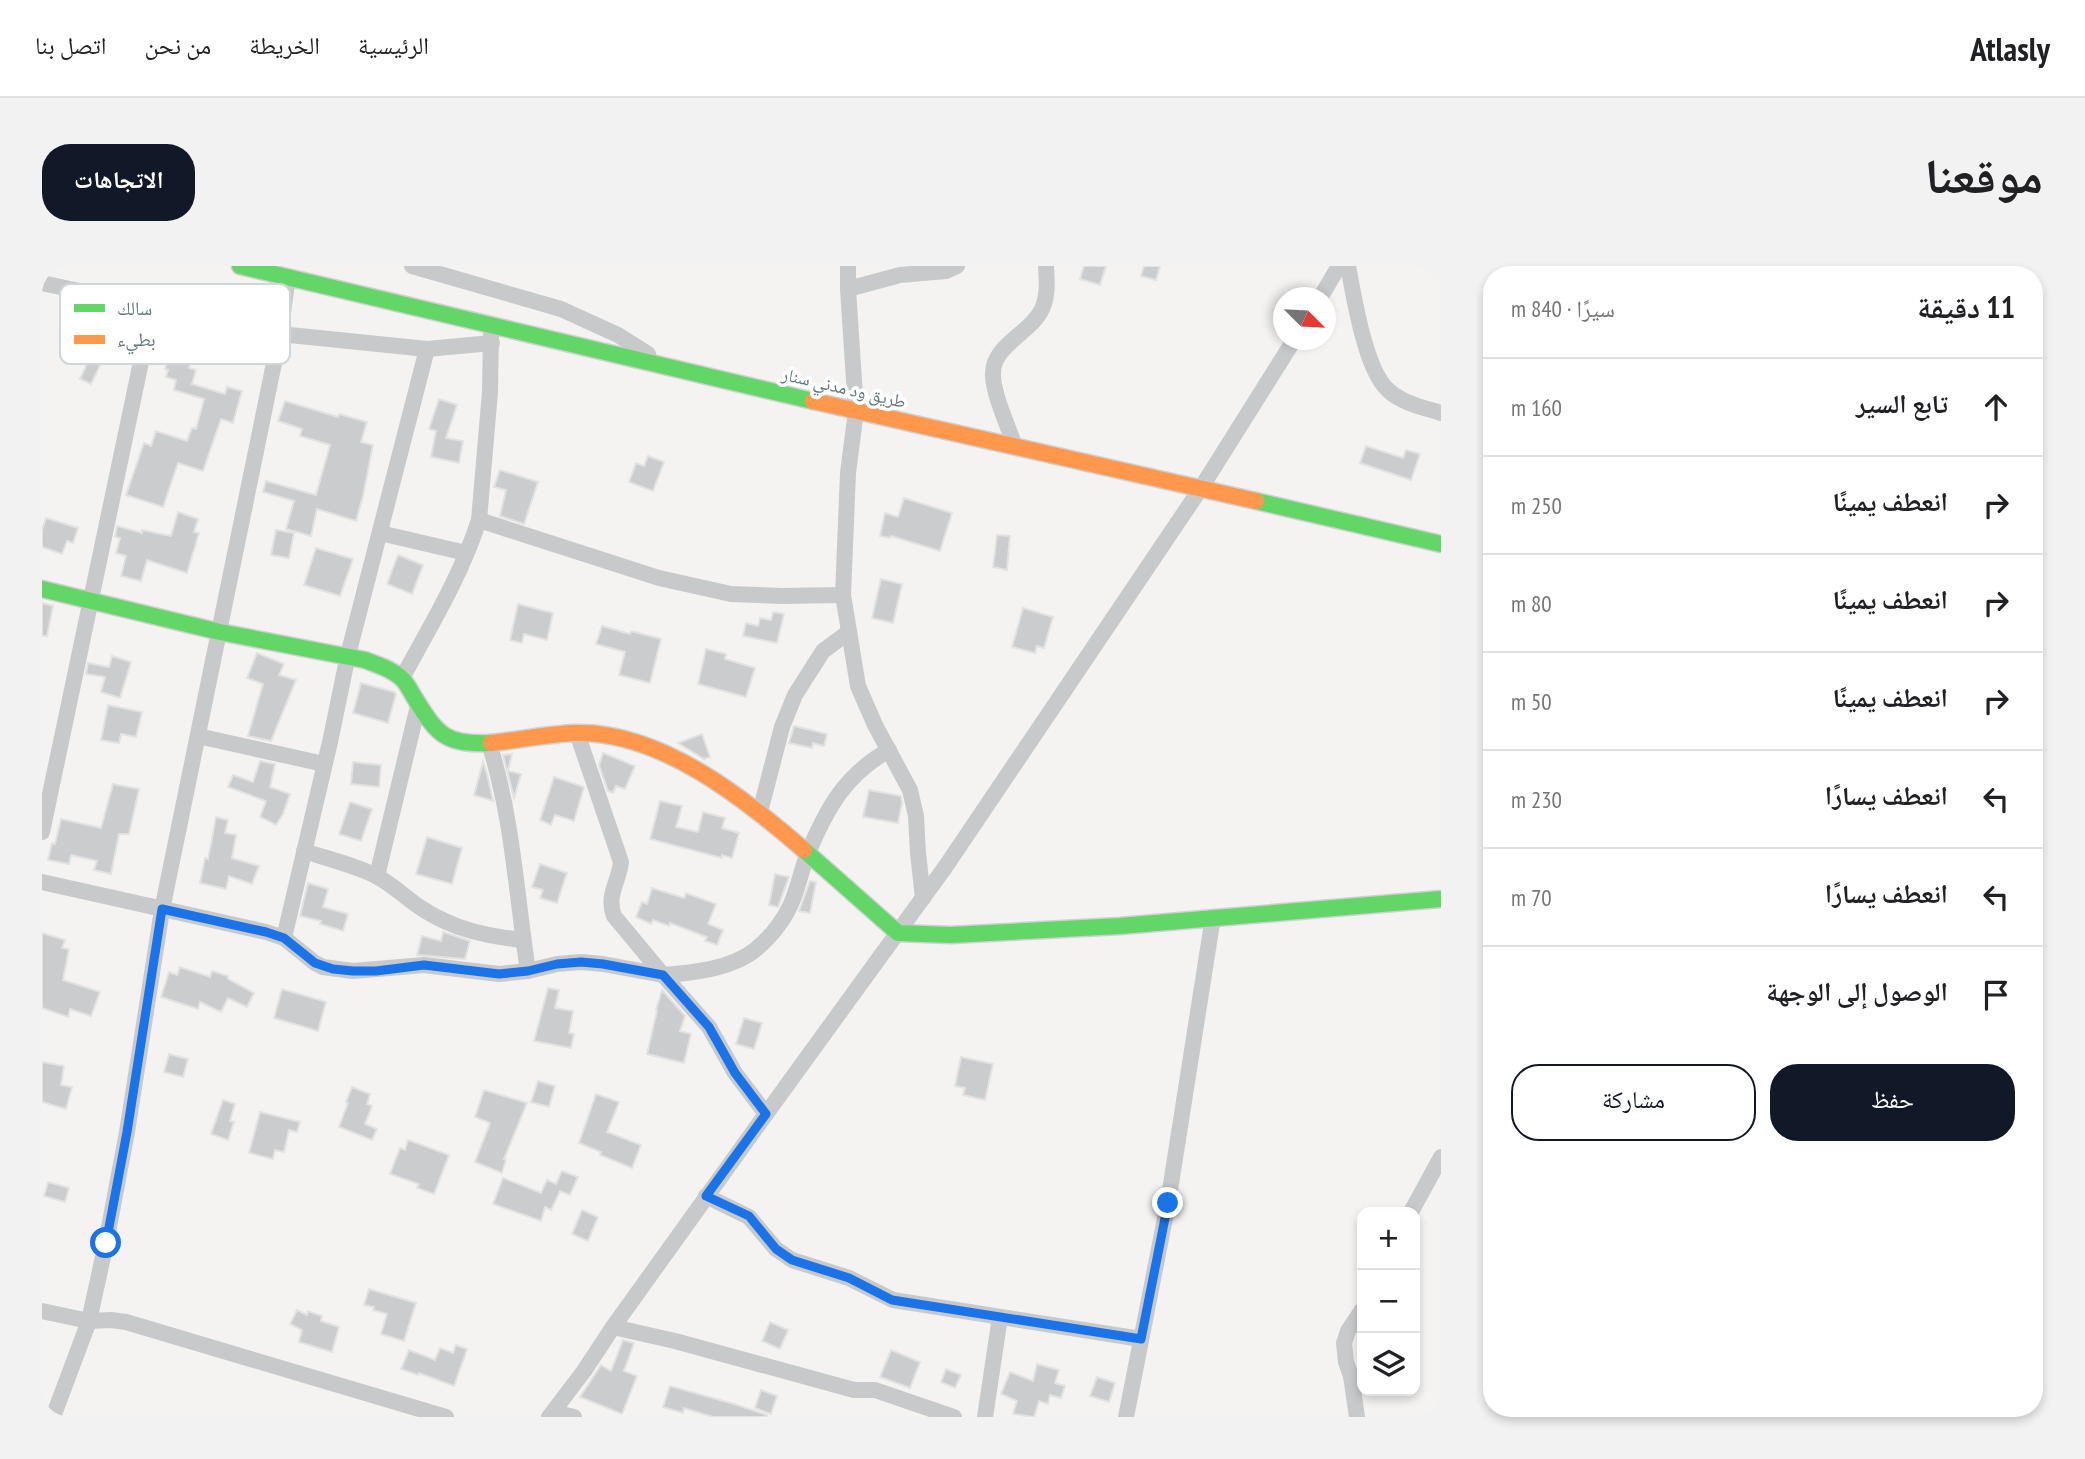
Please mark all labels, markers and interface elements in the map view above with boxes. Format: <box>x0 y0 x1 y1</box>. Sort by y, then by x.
text: Atlasly <box>1970 27 2050 70</box>
text: اتصل بنا <box>35 30 107 61</box>
text: من نحن <box>145 30 211 61</box>
text: الخريطة <box>249 30 320 61</box>
text: الرئيسية <box>358 30 429 61</box>
text: موقعنا <box>1925 143 2043 207</box>
button: الاتجاهات <box>42 144 195 221</box>
legend <box>60 284 290 364</box>
north arrow <box>1273 287 1336 350</box>
text: 11 دقيقة <box>1917 287 2015 326</box>
text: سيرًا · 840 m <box>1511 294 1615 323</box>
text: سالك <box>117 296 152 320</box>
text: بطيء <box>117 327 156 355</box>
street label: طريق ود مدني سنار <box>778 362 909 416</box>
text: تابع السير <box>1856 387 1948 420</box>
icon: ahead <box>1977 388 2015 426</box>
text: 160 m <box>1511 393 1562 422</box>
text: انعطف يمينًا <box>1832 485 1948 518</box>
icon: right <box>1977 486 2015 524</box>
text: 250 m <box>1511 491 1562 520</box>
text: انعطف يمينًا <box>1832 583 1948 616</box>
icon: right <box>1977 584 2015 622</box>
text: 80 m <box>1511 589 1552 618</box>
text: انعطف يمينًا <box>1832 681 1948 714</box>
icon: right <box>1977 682 2015 720</box>
text: 50 m <box>1511 687 1552 716</box>
text: انعطف يسارًا <box>1825 779 1948 812</box>
icon: left <box>1977 780 2015 818</box>
text: 230 m <box>1511 785 1562 814</box>
text: انعطف يسارًا <box>1825 877 1948 910</box>
icon: left <box>1977 878 2015 916</box>
text: 70 m <box>1511 883 1552 912</box>
text: الوصول إلى الوجهة <box>1766 975 1948 1008</box>
icon: arrive <box>1977 976 2015 1014</box>
button: مشاركة <box>1511 1064 1756 1141</box>
button: حفظ <box>1770 1064 2015 1141</box>
route end <box>1152 1187 1183 1218</box>
map controls <box>1357 1207 1420 1396</box>
button: + <box>1357 1207 1420 1270</box>
route start <box>90 1227 121 1258</box>
button: − <box>1357 1270 1420 1333</box>
button: layers <box>1357 1333 1420 1396</box>

